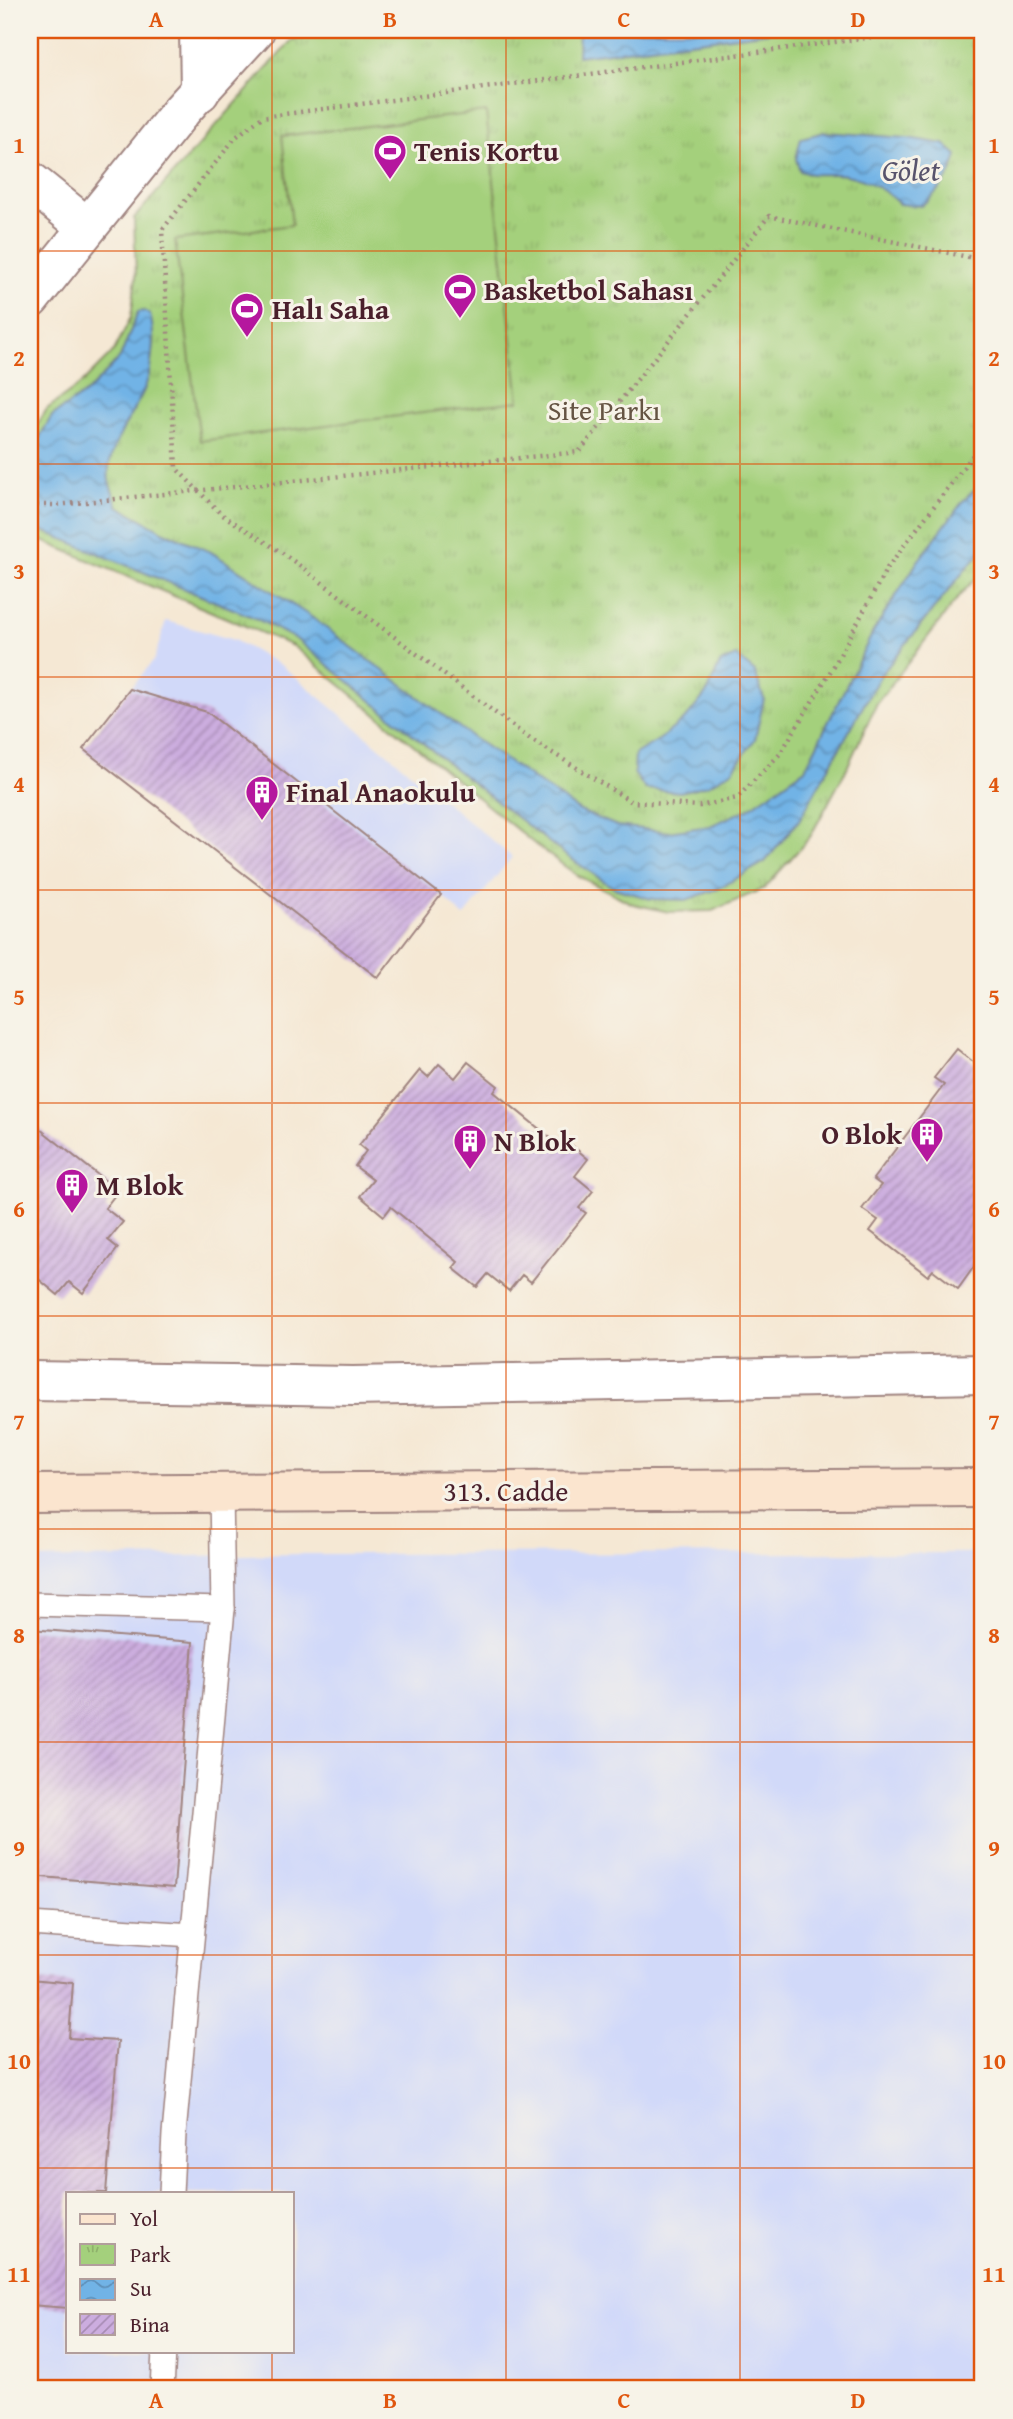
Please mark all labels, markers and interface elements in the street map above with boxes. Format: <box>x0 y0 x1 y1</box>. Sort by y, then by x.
text: A <box>149 2 164 35</box>
text: B <box>383 2 397 35</box>
text: C <box>617 2 631 35</box>
text: D <box>851 2 866 35</box>
text: 1 <box>13 128 25 161</box>
text: 1 <box>988 128 1000 161</box>
place label: Tenis Kortu <box>414 130 559 171</box>
sports icon: Tenis Kortu <box>371 132 409 181</box>
water label: Gölet <box>882 148 940 192</box>
place label: Basketbol Sahası <box>484 269 693 310</box>
sports icon: Basketbol Sahası <box>441 271 479 320</box>
place label: Halı Saha <box>272 288 390 329</box>
sports icon: Halı Saha <box>228 290 266 339</box>
text: 2 <box>13 341 25 374</box>
text: 2 <box>988 341 1000 374</box>
park label: Site Parkı <box>548 389 660 430</box>
text: 3 <box>13 554 25 587</box>
text: 3 <box>988 554 1000 587</box>
text: 4 <box>13 767 25 800</box>
text: 4 <box>988 767 1000 800</box>
place label: Final Anaokulu <box>286 771 475 812</box>
building icon: Final Anaokulu <box>243 773 281 822</box>
text: 5 <box>13 980 25 1013</box>
text: 5 <box>988 980 1000 1013</box>
place label: O Blok <box>821 1113 903 1154</box>
building icon: O Blok <box>908 1115 946 1164</box>
place label: N Blok <box>494 1120 577 1161</box>
building icon: N Blok <box>451 1122 489 1171</box>
place label: M Blok <box>96 1164 184 1205</box>
building icon: M Blok <box>53 1166 91 1215</box>
text: 6 <box>13 1192 25 1225</box>
text: 6 <box>988 1192 1000 1225</box>
text: 7 <box>13 1405 25 1438</box>
text: 7 <box>988 1405 1000 1438</box>
street label: 313. Cadde <box>444 1470 568 1511</box>
text: 8 <box>13 1618 25 1651</box>
text: 8 <box>988 1618 1000 1651</box>
text: 9 <box>13 1831 25 1864</box>
text: 9 <box>988 1831 1000 1864</box>
text: 10 <box>7 2044 31 2077</box>
text: 10 <box>982 2044 1006 2077</box>
legend <box>66 2192 294 2352</box>
text: Yol <box>130 2203 158 2234</box>
text: Park <box>130 2239 171 2270</box>
text: 11 <box>7 2257 31 2290</box>
text: 11 <box>982 2257 1006 2290</box>
text: Su <box>130 2273 152 2304</box>
text: Bina <box>130 2309 170 2340</box>
text: A <box>149 2383 164 2416</box>
text: B <box>383 2383 397 2416</box>
text: C <box>617 2383 631 2416</box>
text: D <box>851 2383 866 2416</box>

